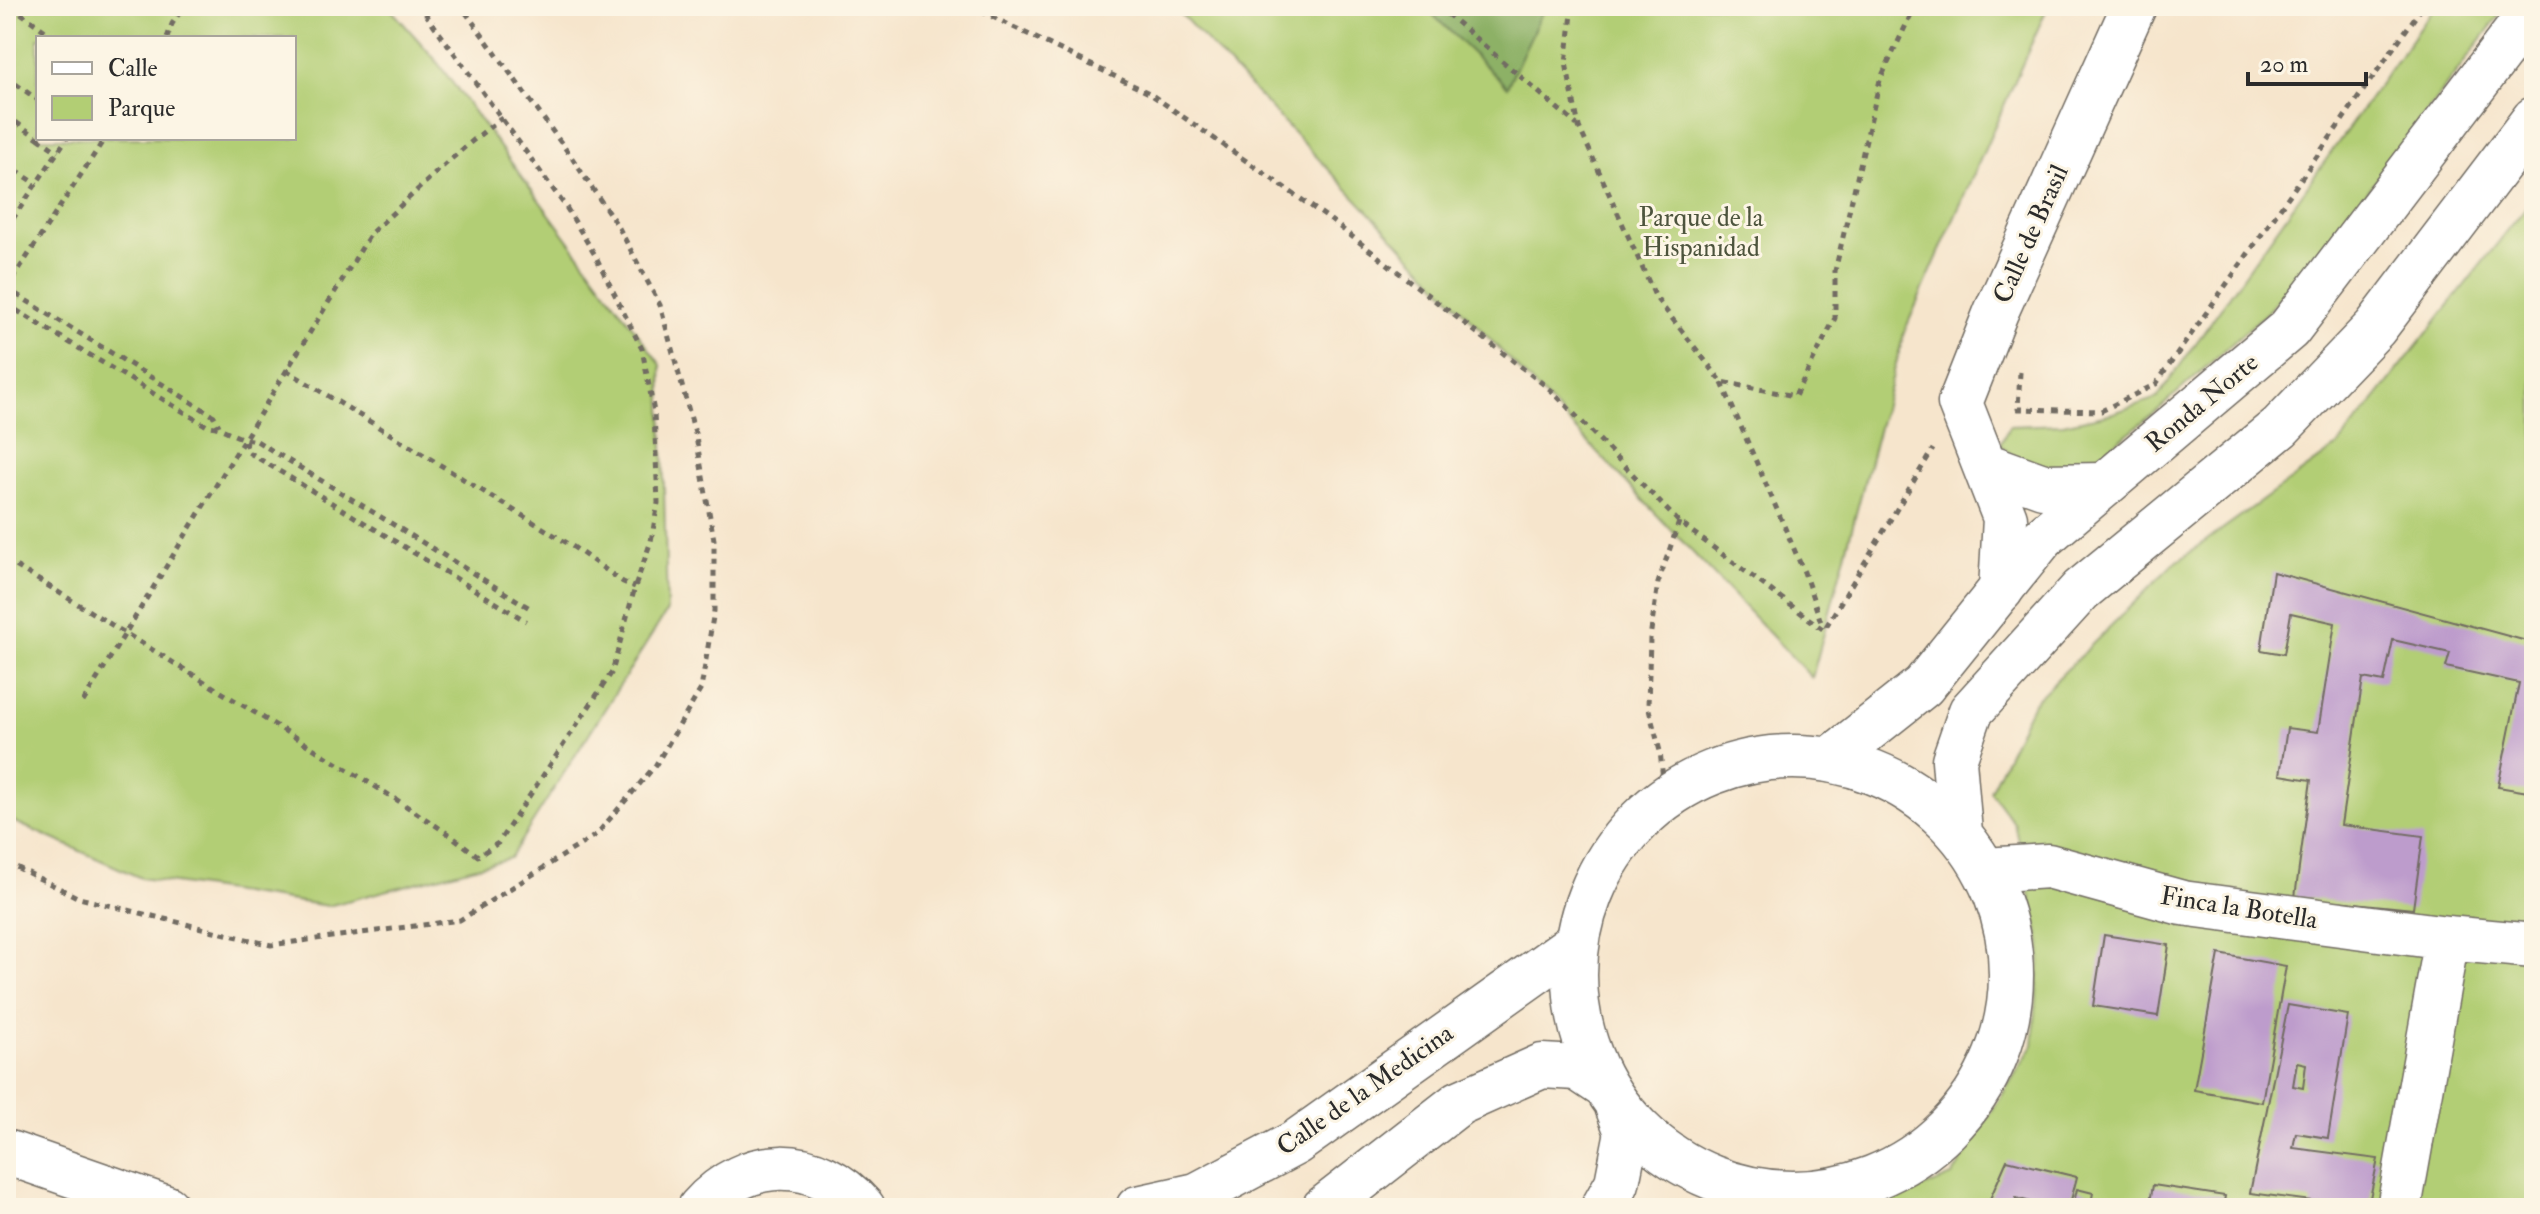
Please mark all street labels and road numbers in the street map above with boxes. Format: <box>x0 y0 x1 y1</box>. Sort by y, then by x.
street label: Calle de Brasil <box>1986 160 2076 308</box>
street label: Ronda Norte <box>2139 347 2265 459</box>
street label: Finca la Botella <box>2158 880 2320 936</box>
street label: Calle de la Medicina <box>1271 1017 1460 1163</box>

